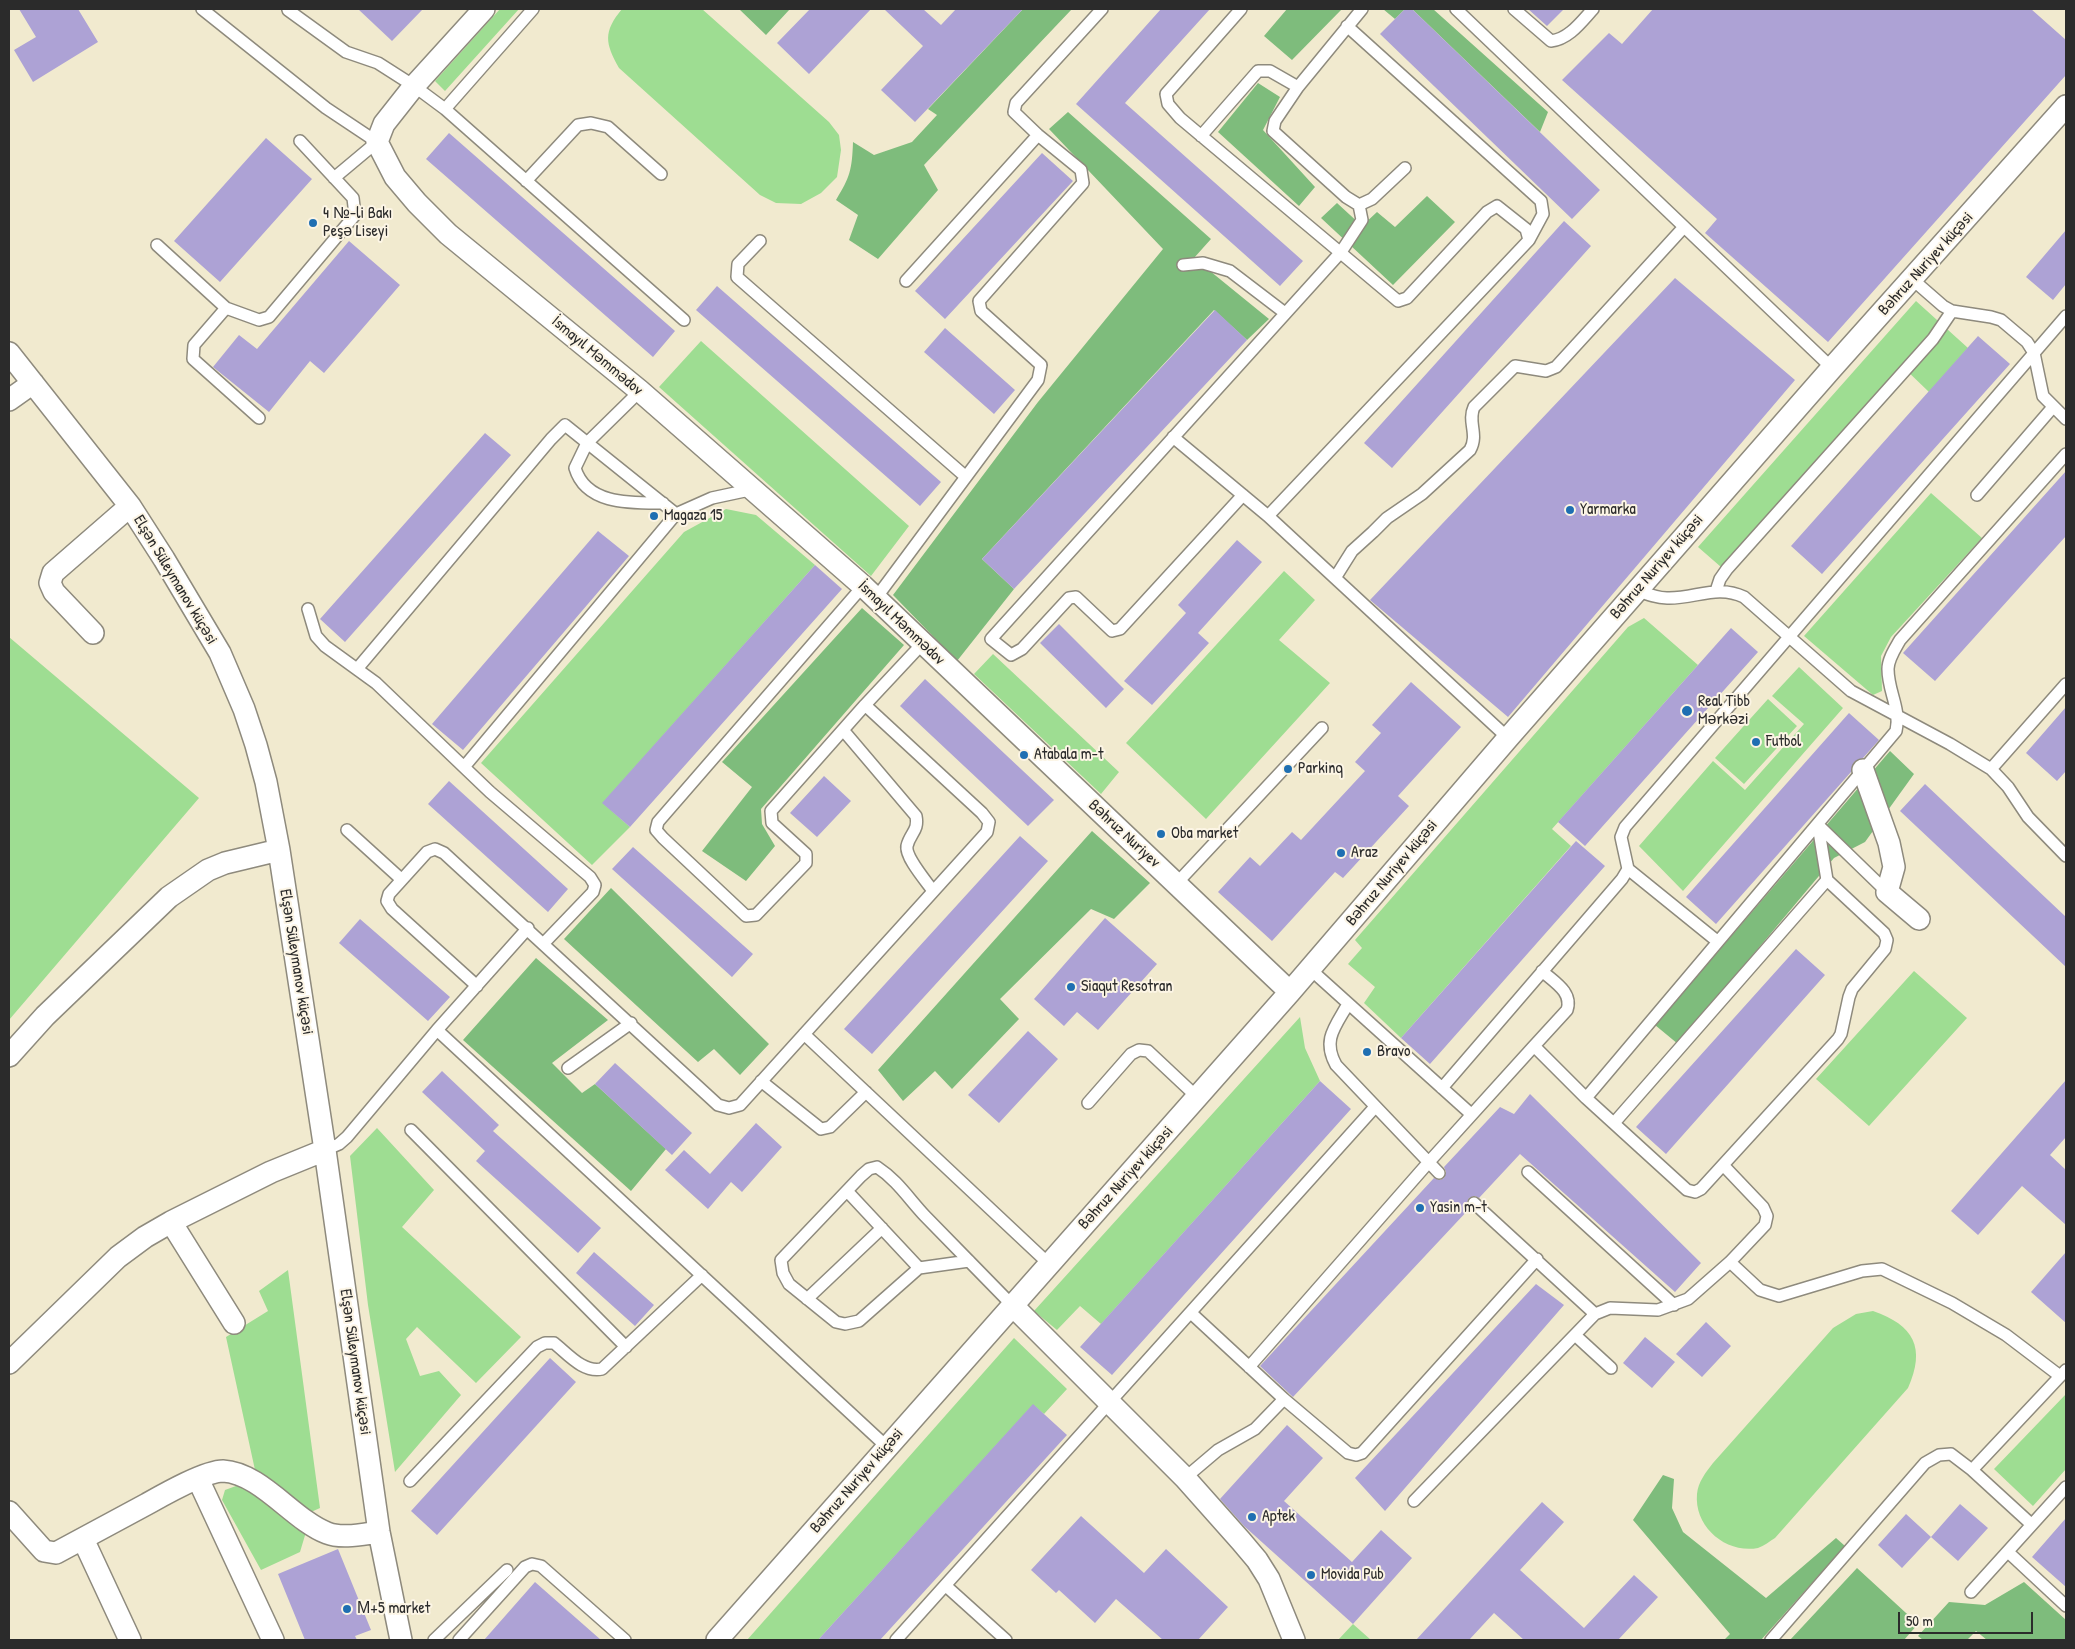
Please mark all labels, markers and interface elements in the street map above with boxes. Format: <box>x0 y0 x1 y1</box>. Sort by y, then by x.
place label: 4 №-li Bakı Peşə Liseyi <box>323 204 392 242</box>
street label: Bəhruz Nuriyev küçəsi <box>1875 208 1977 320</box>
marker: 4 №-li Bakı Peşə Liseyi <box>307 217 319 229</box>
street label: İsmayıl Məmmədov <box>547 312 647 400</box>
place label: Yarmarka <box>1580 500 1636 520</box>
marker: Yarmarka <box>1564 504 1576 516</box>
place label: Magaza 15 <box>664 506 723 526</box>
marker: Magaza 15 <box>648 510 660 522</box>
street label: Bəhruz Nuriyev küçəsi <box>1606 511 1708 623</box>
street label: Elşən Süleymanov küçəsi <box>129 512 221 648</box>
street label: İsmayıl Məmmədov <box>853 577 949 669</box>
place label: Real Tibb Mərkəzi <box>1698 692 1750 730</box>
marker: Real Tibb Mərkəzi <box>1680 704 1694 718</box>
place label: Futbol <box>1766 732 1801 752</box>
marker: Futbol <box>1750 736 1762 748</box>
place label: Atabala m-t <box>1034 745 1104 765</box>
marker: Atabala m-t <box>1018 749 1030 761</box>
place label: Parkinq <box>1298 759 1343 779</box>
marker: Parkinq <box>1282 763 1294 775</box>
street label: Bəhruz Nuriyev <box>1084 796 1164 872</box>
street label: Bəhruz Nuriyev küçəsi <box>1342 816 1442 930</box>
place label: Oba market <box>1171 824 1238 844</box>
marker: Oba market <box>1155 828 1167 840</box>
place label: Araz <box>1351 843 1378 863</box>
marker: Araz <box>1335 847 1347 859</box>
street label: Elşən Süleymanov küçəsi <box>275 888 317 1036</box>
place label: Siaqut Resotran <box>1081 977 1173 997</box>
marker: Siaqut Resotran <box>1065 981 1077 993</box>
place label: Bravo <box>1377 1042 1410 1062</box>
marker: Bravo <box>1361 1046 1373 1058</box>
street label: Bəhruz Nuriyev küçəsi <box>1075 1122 1177 1234</box>
place label: Yasin m-t <box>1430 1198 1487 1218</box>
marker: Yasin m-t <box>1414 1202 1426 1214</box>
street label: Elşən Süleymanov küçəsi <box>335 1288 375 1436</box>
street label: Bəhruz Nuriyev küçəsi <box>806 1425 908 1537</box>
place label: Aptek <box>1262 1507 1295 1527</box>
marker: Aptek <box>1246 1511 1258 1523</box>
place label: Movida Pub <box>1321 1565 1384 1585</box>
marker: Movida Pub <box>1305 1569 1317 1581</box>
place label: М+5 market <box>357 1599 430 1619</box>
scale bar <box>1900 1602 2035 1634</box>
marker: М+5 market <box>341 1603 353 1615</box>
text: 50 m <box>1906 1610 1933 1631</box>

